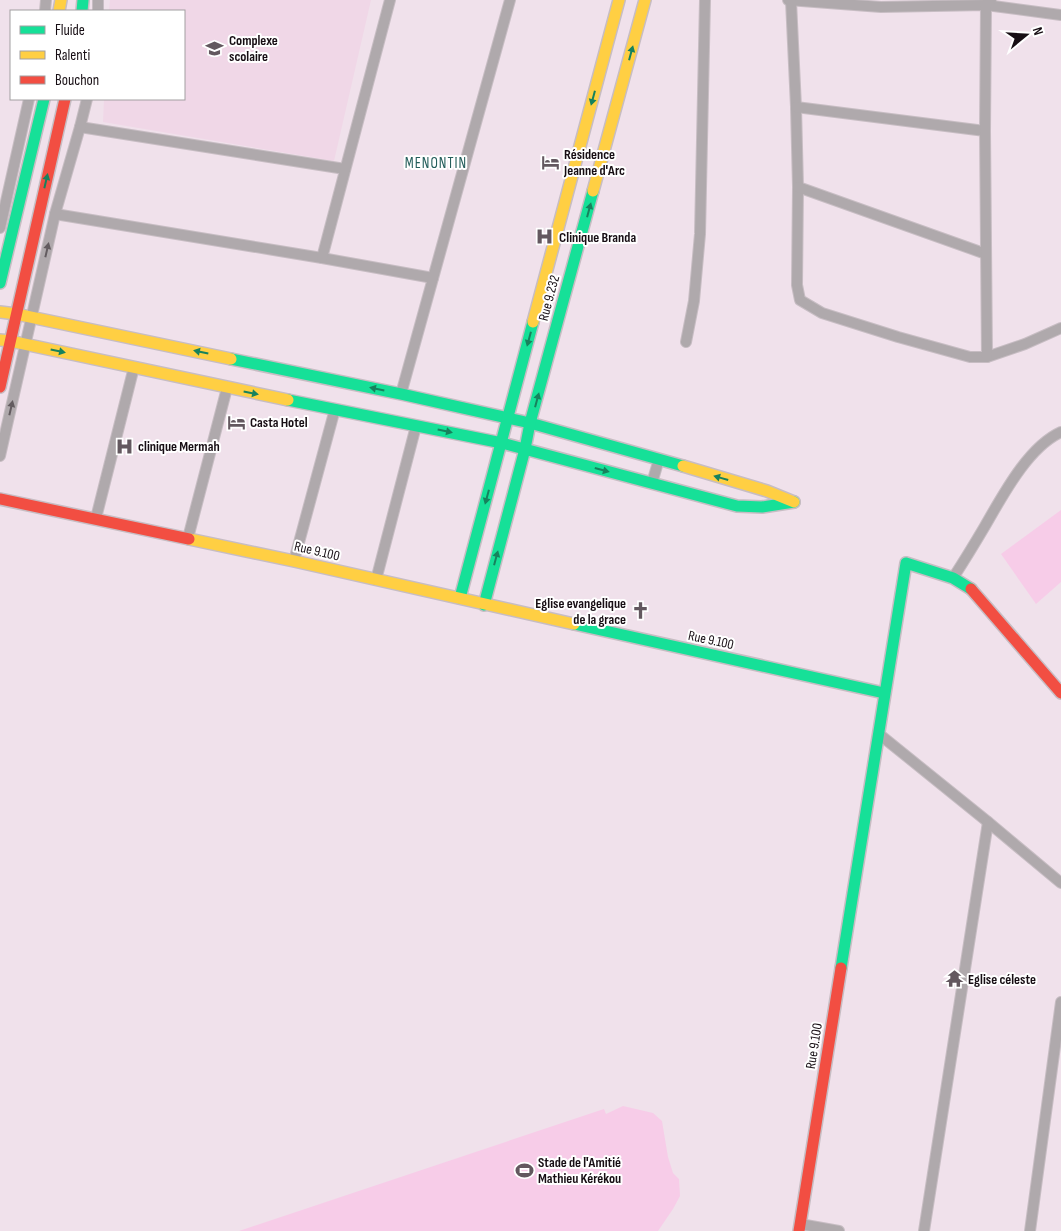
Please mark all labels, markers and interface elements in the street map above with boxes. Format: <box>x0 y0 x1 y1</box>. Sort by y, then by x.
legend <box>10 10 185 100</box>
north arrow <box>1001 10 1051 60</box>
text: Fluide <box>55 21 85 40</box>
text: N <box>1029 25 1047 37</box>
place label: Complexe scolaire <box>229 32 278 65</box>
school or university icon: Complexe scolaire <box>205 38 225 58</box>
one-way arrow <box>627 45 635 60</box>
text: Ralenti <box>55 46 90 65</box>
text: Bouchon <box>55 71 99 90</box>
one-way arrow <box>589 90 597 105</box>
place label: Résidence Jeanne d'Arc <box>563 146 625 179</box>
hotel icon: Résidence Jeanne d'Arc <box>540 152 560 172</box>
district label: MENONTIN <box>405 154 467 173</box>
one-way arrow <box>42 174 50 189</box>
one-way arrow <box>585 202 593 217</box>
hospital icon: Clinique Branda <box>535 227 555 247</box>
place label: Clinique Branda <box>559 229 636 246</box>
one-way arrow <box>43 242 51 258</box>
street label: Rue 9.232 <box>535 273 563 323</box>
one-way arrow <box>524 332 532 347</box>
one-way arrow <box>50 347 66 355</box>
one-way arrow <box>193 348 208 356</box>
one-way arrow <box>369 384 385 392</box>
one-way arrow <box>243 389 259 397</box>
one-way arrow <box>533 393 541 408</box>
one-way arrow <box>7 401 15 416</box>
hotel icon: Casta Hotel <box>226 412 246 432</box>
place label: Casta Hotel <box>250 414 308 431</box>
one-way arrow <box>437 428 453 436</box>
hospital icon: clinique Mermah <box>114 436 134 456</box>
place label: clinique Mermah <box>138 438 220 455</box>
one-way arrow <box>595 466 610 474</box>
one-way arrow <box>713 473 728 481</box>
one-way arrow <box>483 489 491 504</box>
street label: Rue 9.100 <box>293 538 341 564</box>
one-way arrow <box>493 550 501 565</box>
place label: Eglise evangelique de la grace <box>535 595 626 628</box>
church icon: Eglise evangelique de la grace <box>630 601 650 621</box>
street label: Rue 9.100 <box>687 627 735 653</box>
temple icon: Eglise céleste <box>944 969 964 989</box>
place label: Eglise céleste <box>968 971 1036 988</box>
street label: Rue 9.100 <box>802 1022 826 1070</box>
place label: Stade de l'Amitié Mathieu Kérékou <box>538 1154 621 1187</box>
sports icon: Stade de l'Amitié Mathieu Kérékou <box>514 1160 534 1180</box>

